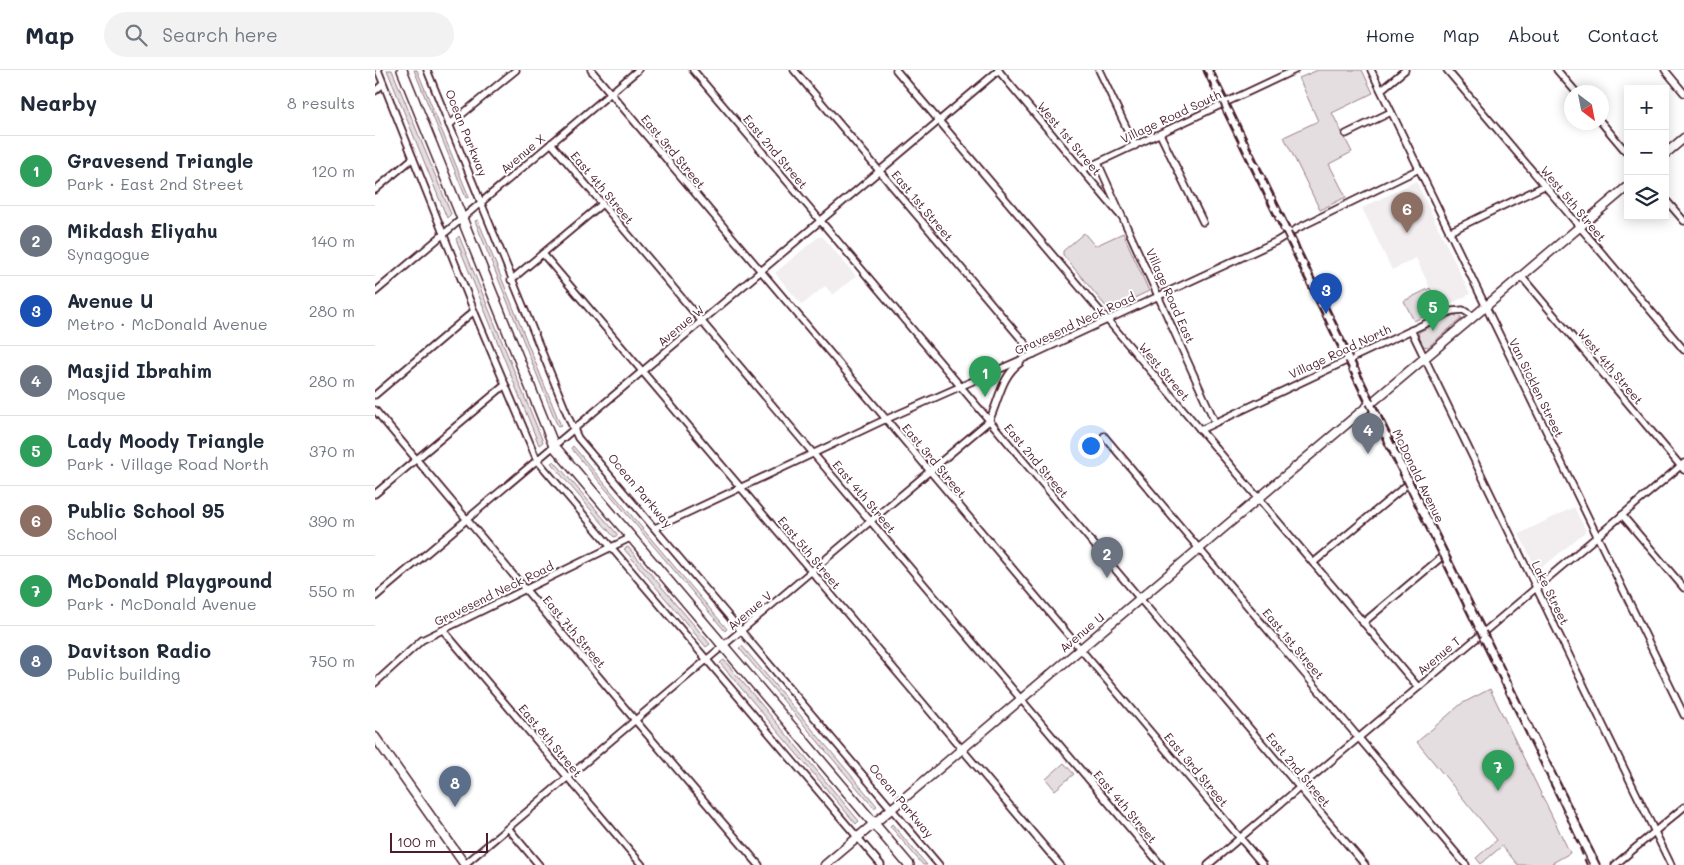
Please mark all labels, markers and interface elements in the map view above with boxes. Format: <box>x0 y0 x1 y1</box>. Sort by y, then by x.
search box <box>104 12 454 57</box>
text: Map <box>25 19 74 50</box>
icon: search <box>122 21 150 49</box>
text: Search here <box>162 22 278 47</box>
text: Home <box>1366 23 1415 47</box>
text: Map <box>1443 23 1479 47</box>
text: About <box>1507 23 1560 47</box>
text: Contact <box>1588 23 1659 47</box>
north arrow <box>1564 85 1609 130</box>
map controls <box>1624 85 1669 220</box>
button: + <box>1624 85 1669 130</box>
street label: Village Road South <box>1118 86 1224 146</box>
street label: Ocean Parkway <box>442 87 492 178</box>
text: Nearby <box>20 89 97 116</box>
text: 8 results <box>287 92 355 113</box>
street label: West 1st Street <box>1034 98 1105 179</box>
street label: East 3rd Street <box>638 111 709 192</box>
street label: East 2nd Street <box>740 111 812 192</box>
street label: Avenue X <box>497 130 548 177</box>
button: − <box>1624 130 1669 175</box>
text: Gravesend Triangle <box>67 148 253 173</box>
street label: East 4th Street <box>568 148 638 227</box>
text: 1 <box>32 160 40 181</box>
text: 120 m <box>311 160 355 181</box>
street label: West 5th Street <box>1537 162 1610 245</box>
street label: East 1st Street <box>888 167 957 244</box>
text: Park · East 2nd Street <box>67 173 244 194</box>
button: layers <box>1624 175 1669 220</box>
pin: 6 <box>1391 192 1423 233</box>
text: Mikdash Eliyahu <box>67 218 218 243</box>
text: 2 <box>32 230 40 251</box>
text: 140 m <box>311 230 355 251</box>
text: Synagogue <box>67 243 150 264</box>
street label: Village Road East <box>1143 246 1199 346</box>
pin: 3 <box>1310 273 1342 314</box>
text: Avenue U <box>67 288 153 313</box>
street label: Gravesend Neck Road <box>1012 288 1138 358</box>
pin: 5 <box>1417 290 1449 331</box>
text: 3 <box>31 300 41 321</box>
text: 280 m <box>309 300 355 321</box>
street label: Avenue W <box>654 301 707 349</box>
text: Metro · McDonald Avenue <box>67 313 268 334</box>
street label: Village Road North <box>1286 320 1393 382</box>
street label: West 4th Street <box>1574 325 1647 408</box>
street label: Van Sicklen Street <box>1506 335 1568 440</box>
street label: West Street <box>1136 339 1194 404</box>
pin: 1 <box>969 356 1001 397</box>
text: Masjid Ibrahim <box>67 358 212 383</box>
text: 4 <box>31 370 41 391</box>
text: 280 m <box>309 370 355 391</box>
text: Mosque <box>67 383 126 404</box>
pin: 4 <box>1352 413 1384 454</box>
street label: East 3rd Street <box>899 420 970 501</box>
street label: East 2nd Street <box>1001 420 1073 501</box>
street label: McDonald Avenue <box>1389 426 1448 525</box>
text: Lady Moody Triangle <box>67 428 264 453</box>
your location <box>1078 433 1104 459</box>
text: 5 <box>31 440 41 461</box>
text: 370 m <box>309 440 355 461</box>
street label: Ocean Parkway <box>605 450 677 531</box>
text: Park · Village Road North <box>67 453 268 474</box>
street label: East 4th Street <box>830 457 900 536</box>
text: Public School 95 <box>67 498 225 523</box>
text: 6 <box>31 510 41 531</box>
text: 390 m <box>308 510 355 531</box>
street label: East 5th Street <box>775 513 845 592</box>
text: School <box>67 523 117 544</box>
pin: 2 <box>1091 537 1123 578</box>
street label: Gravesend Neck Road <box>431 557 556 629</box>
street label: Lake Street <box>1528 558 1573 627</box>
text: McDonald Playground <box>67 568 272 593</box>
text: 7 <box>32 580 40 601</box>
text: 550 m <box>309 580 355 601</box>
street label: Avenue V <box>724 587 775 633</box>
street label: East 7th Street <box>540 592 610 671</box>
text: Park · McDonald Avenue <box>67 593 257 614</box>
street label: East 1st Street <box>1259 605 1328 682</box>
street label: Avenue U <box>1056 609 1107 656</box>
street label: Avenue T <box>1413 632 1464 678</box>
text: Davitson Radio <box>67 638 211 663</box>
text: 8 <box>31 650 41 671</box>
text: 750 m <box>309 650 355 671</box>
text: Public building <box>67 663 180 684</box>
street label: East 8th Street <box>516 700 586 780</box>
street label: East 3rd Street <box>1161 729 1232 810</box>
street label: East 2nd Street <box>1263 729 1335 810</box>
pin: 7 <box>1482 750 1514 791</box>
street label: Ocean Parkway <box>866 760 938 841</box>
pin: 8 <box>439 766 471 807</box>
street label: East 4th Street <box>1091 767 1161 846</box>
scale bar <box>390 830 487 853</box>
text: 100 m <box>397 832 436 851</box>

